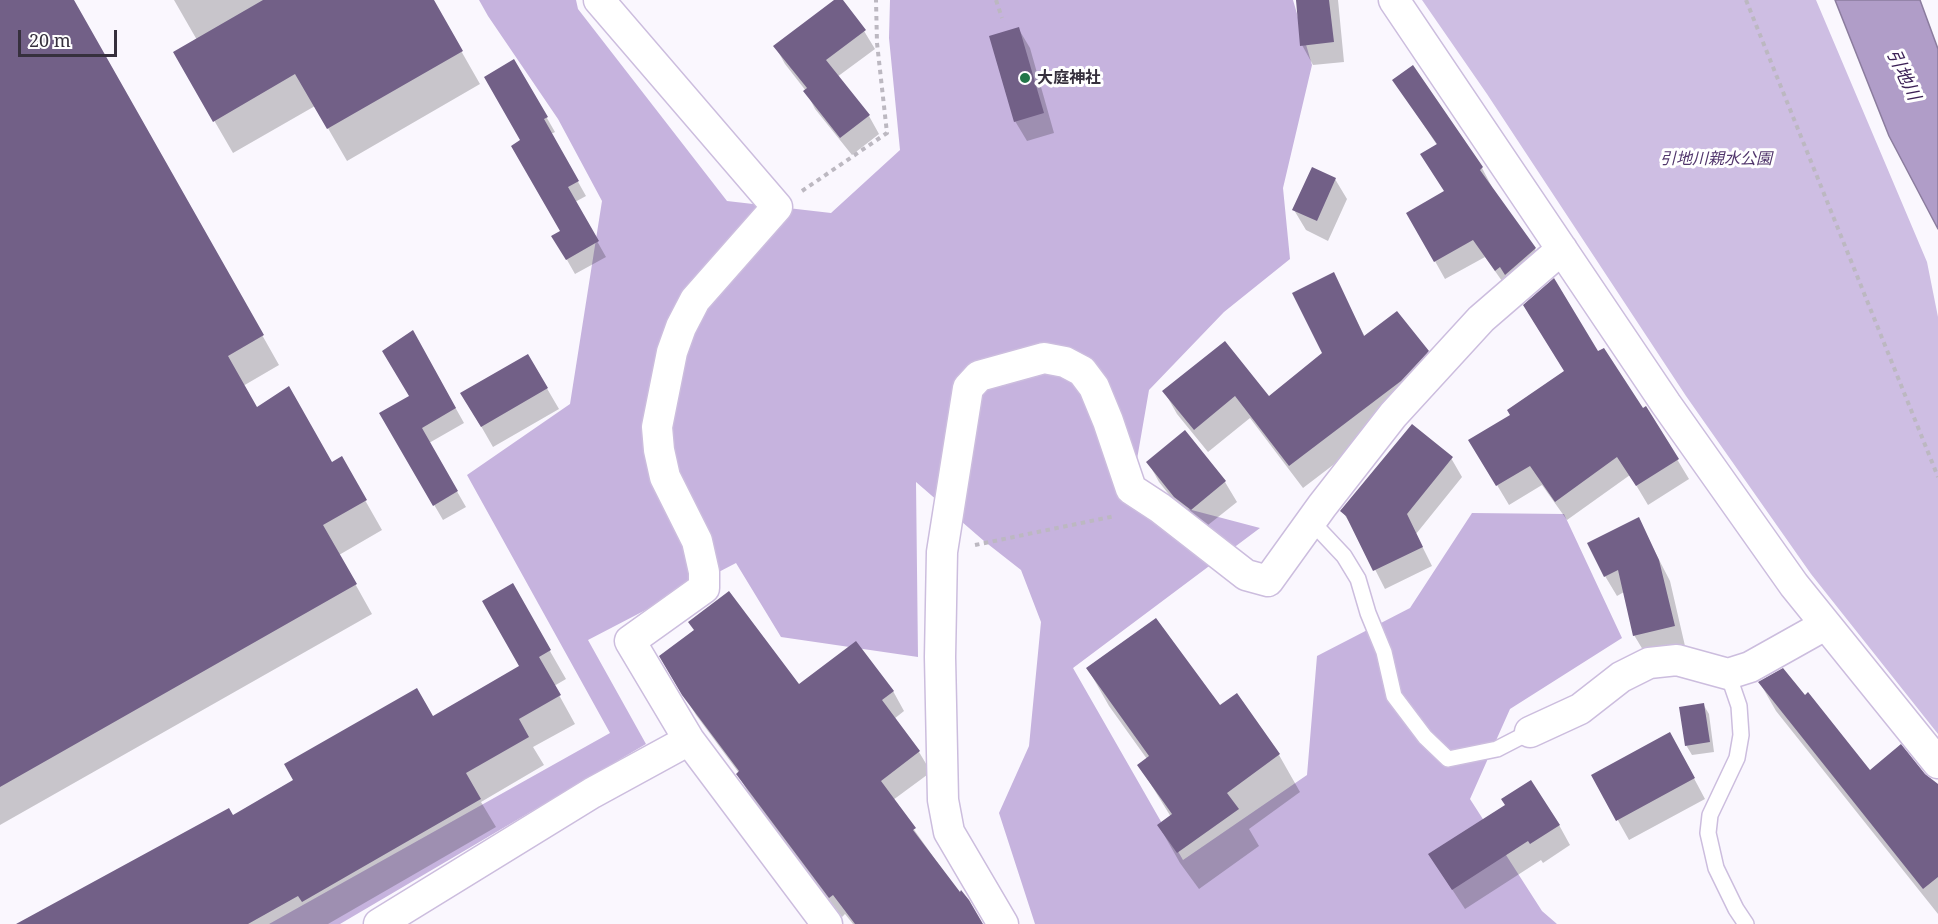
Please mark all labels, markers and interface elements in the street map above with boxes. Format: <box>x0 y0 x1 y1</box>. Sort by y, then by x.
scale bar <box>21 18 120 56</box>
text: 20 m <box>29 28 71 52</box>
water label: 引地川 <box>1882 46 1924 104</box>
place label: 大庭神社 <box>1037 68 1101 88</box>
marker: 大庭神社 <box>1018 71 1032 85</box>
park label: 引地川親水公園 <box>1660 149 1772 169</box>

